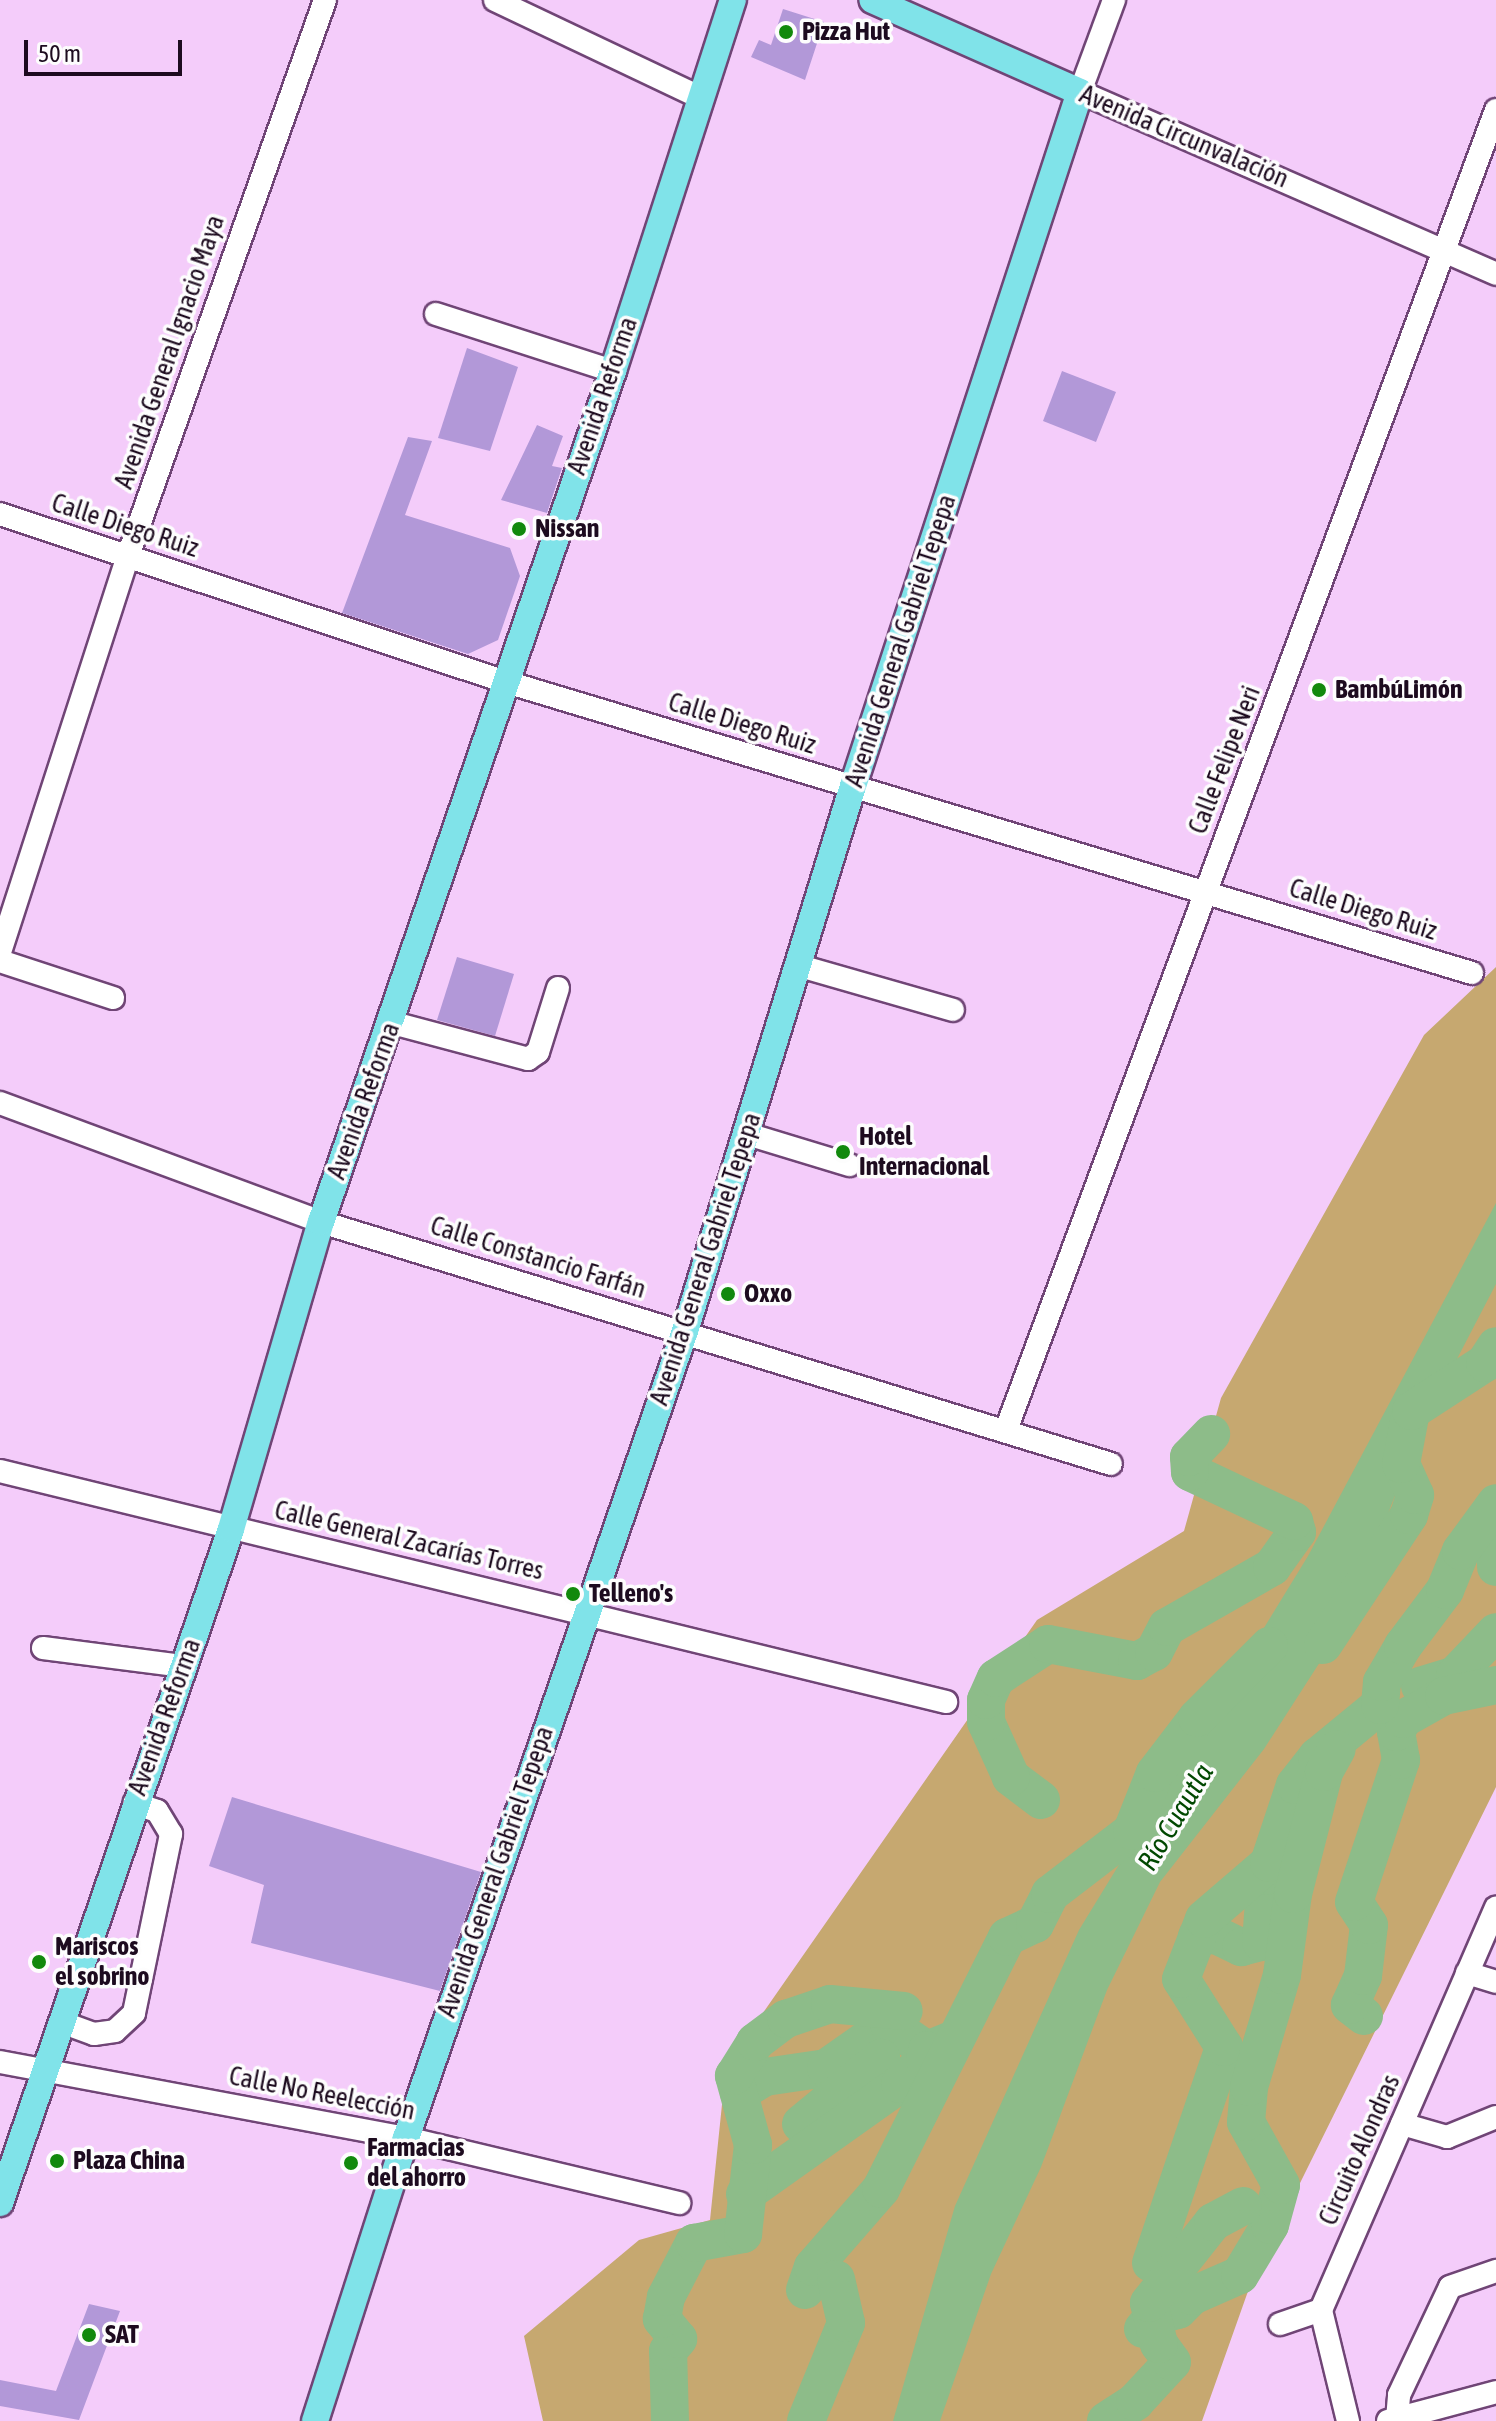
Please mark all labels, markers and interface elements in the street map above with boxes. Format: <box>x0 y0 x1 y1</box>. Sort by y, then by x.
place label: Pizza Hut <box>802 16 890 48</box>
marker: Pizza Hut <box>777 23 795 41</box>
scale bar <box>28 24 186 74</box>
text: 50 m <box>38 40 81 67</box>
street label: Avenida Circunvalación <box>1075 79 1293 195</box>
street label: Avenida General Ignacio Maya <box>108 211 232 493</box>
street label: Avenida Reforma <box>562 313 644 479</box>
street label: Calle Diego Ruiz <box>48 488 202 564</box>
street label: Avenida General Gabriel Tepepa <box>839 491 963 791</box>
place label: Nissan <box>535 513 599 545</box>
marker: Nissan <box>510 520 528 538</box>
place label: BambúLimón <box>1335 674 1463 706</box>
marker: BambúLimón <box>1310 681 1328 699</box>
street label: Calle Felipe Neri <box>1183 682 1267 838</box>
street label: Calle Diego Ruiz <box>665 687 819 761</box>
street label: Calle Diego Ruiz <box>1286 873 1440 947</box>
street label: Avenida Reforma <box>321 1018 407 1184</box>
street label: Avenida General Gabriel Tepepa <box>644 1109 768 1409</box>
place label: Hotel Internacional <box>859 1121 989 1182</box>
marker: Hotel Internacional <box>834 1143 852 1161</box>
street label: Calle Constancio Farfán <box>427 1210 649 1306</box>
place label: Oxxo <box>744 1278 792 1310</box>
marker: Oxxo <box>719 1285 737 1303</box>
street label: Calle General Zacarías Torres <box>272 1495 546 1587</box>
place label: Telleno's <box>589 1578 673 1610</box>
marker: Telleno's <box>564 1585 582 1603</box>
street label: Avenida Reforma <box>122 1634 208 1800</box>
street label: Avenida General Gabriel Tepepa <box>432 1722 560 2022</box>
water label: Río Cuautla <box>1130 1758 1220 1876</box>
place label: Mariscos el sobrino <box>55 1931 149 1992</box>
marker: Mariscos el sobrino <box>30 1953 48 1971</box>
street label: Calle No Reelección <box>226 2061 418 2127</box>
street label: Circuito Alondras <box>1313 2070 1407 2230</box>
place label: Farmacias del ahorro <box>367 2132 466 2194</box>
place label: Plaza China <box>73 2145 185 2177</box>
marker: Plaza China <box>48 2152 66 2170</box>
marker: Farmacias del ahorro <box>342 2154 360 2172</box>
place label: SAT <box>105 2319 139 2351</box>
marker: SAT <box>80 2326 98 2344</box>

